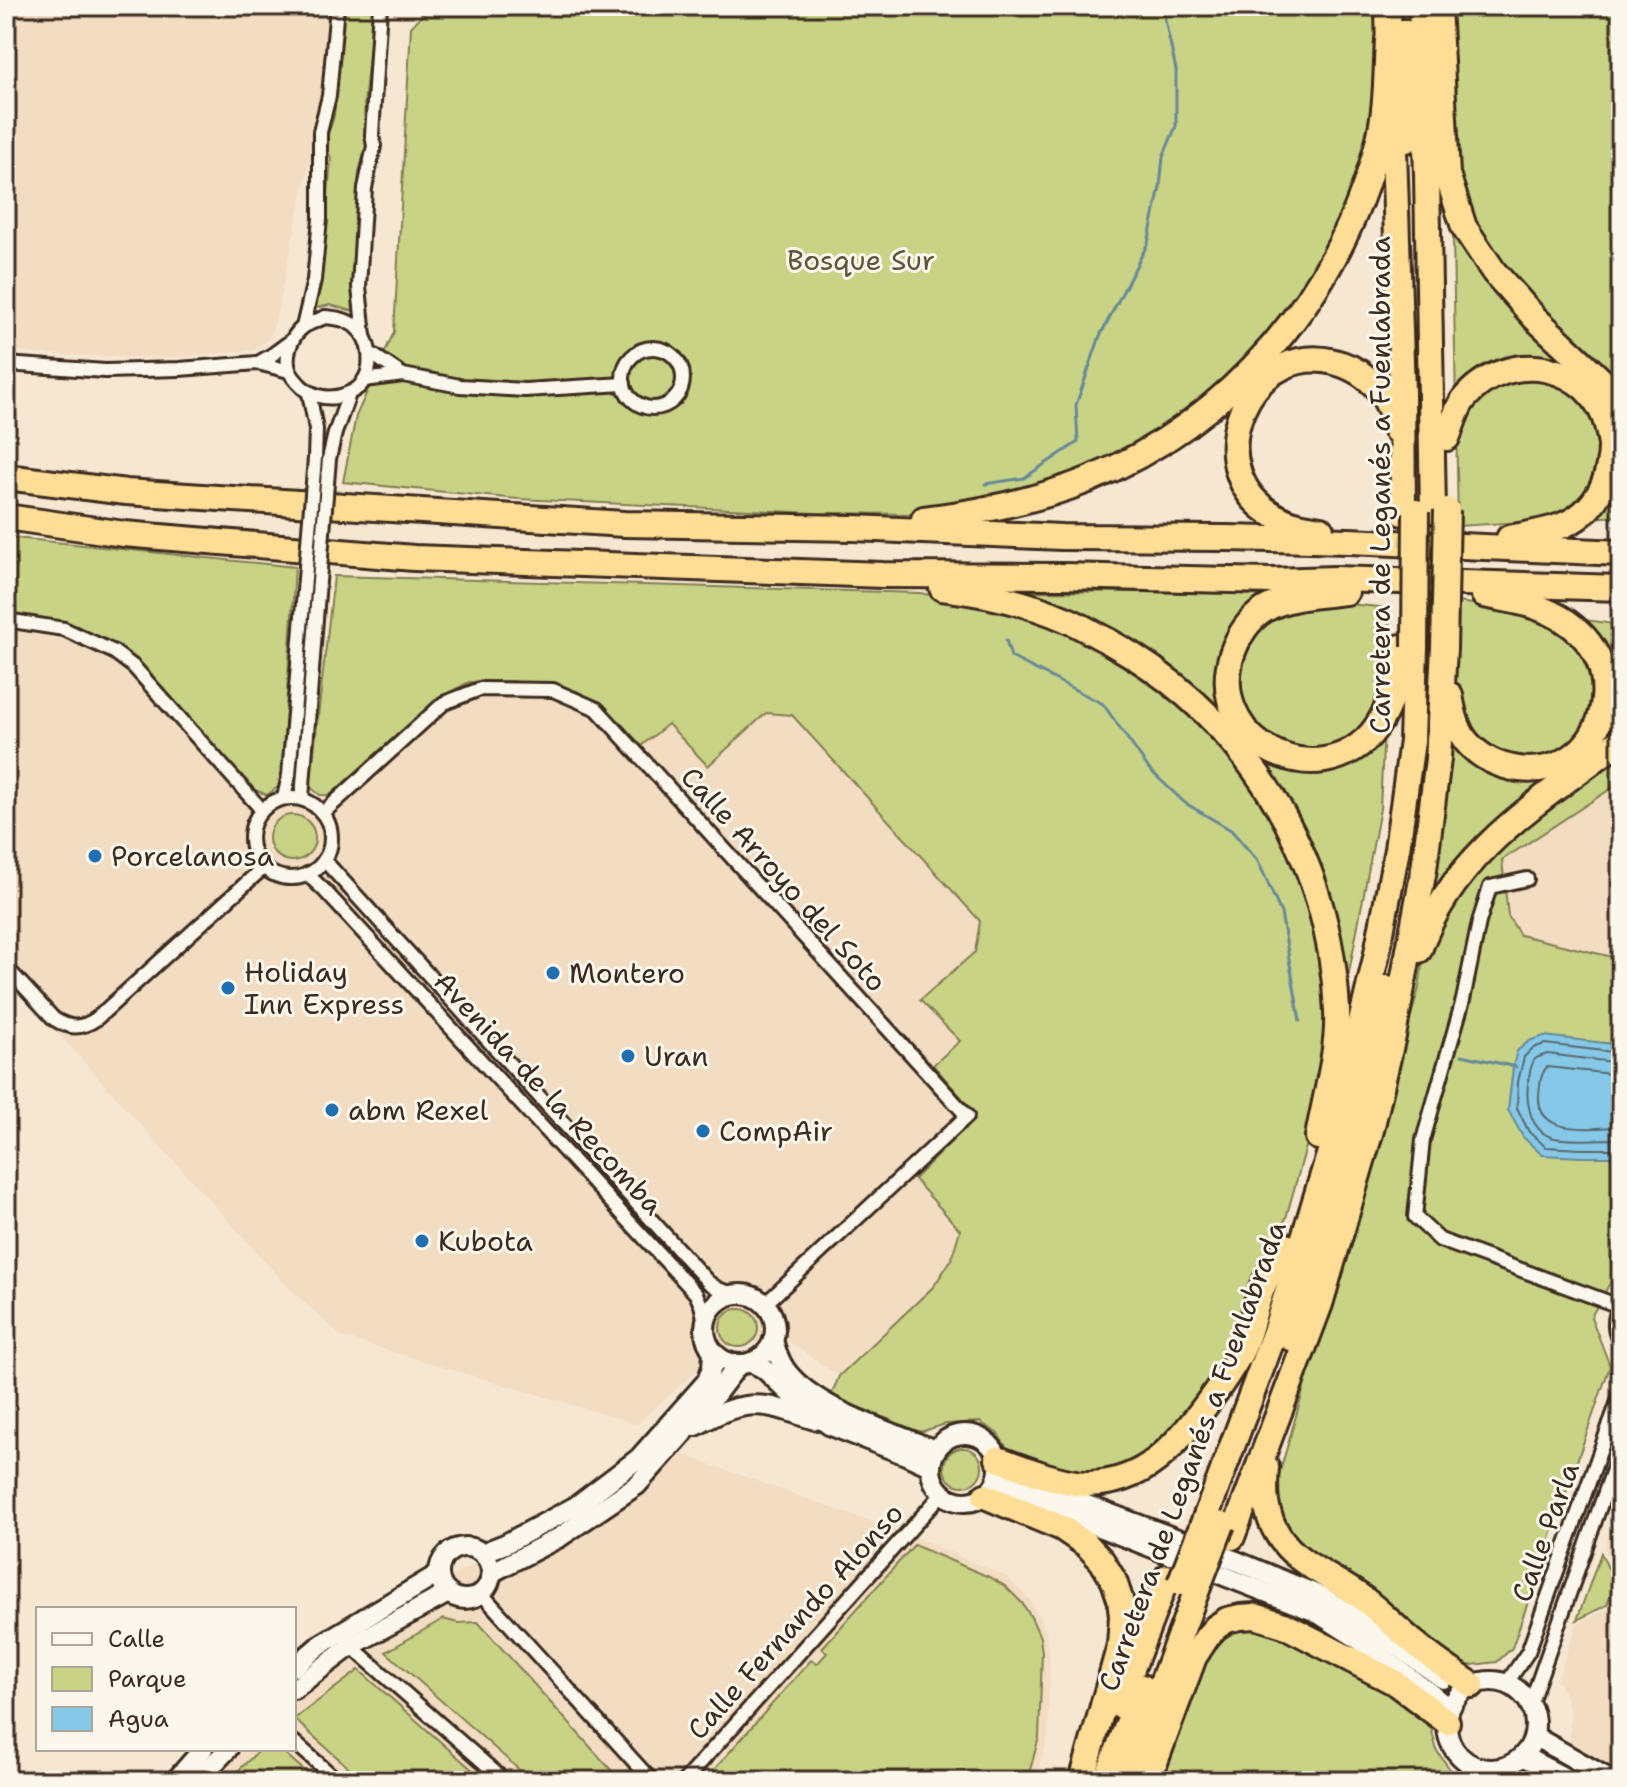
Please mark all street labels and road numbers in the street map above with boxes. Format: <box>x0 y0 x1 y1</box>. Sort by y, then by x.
street label: Carretera de Leganés a Fuenlabrada <box>1361 236 1399 734</box>
street label: Calle Arroyo del Soto <box>673 758 895 1000</box>
street label: Avenida de la Recomba <box>426 963 672 1223</box>
street label: Carretera de Leganés a Fuenlabrada <box>1089 1216 1295 1696</box>
street label: Calle Parla <box>1502 1457 1588 1607</box>
street label: Calle Fernando Alonso <box>679 1495 911 1747</box>

